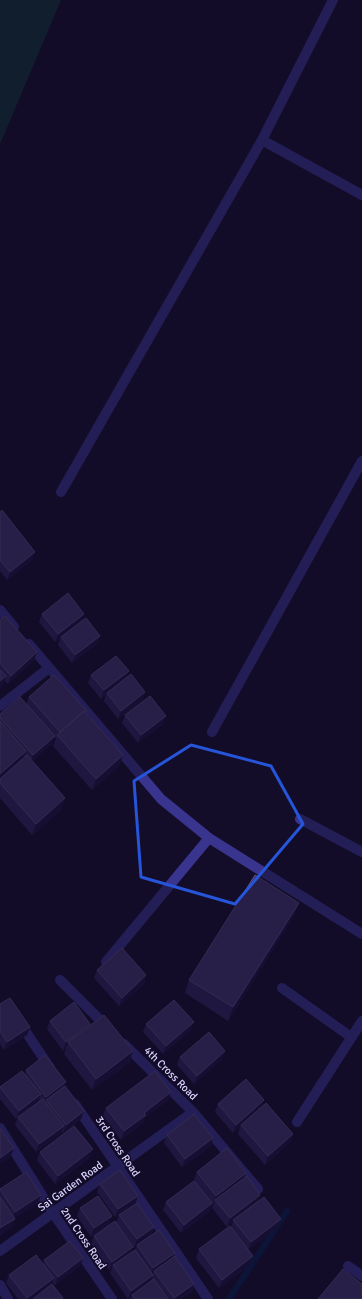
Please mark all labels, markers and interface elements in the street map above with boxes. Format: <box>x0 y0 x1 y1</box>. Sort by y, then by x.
street label: 4th Cross Road <box>141 1044 200 1103</box>
street label: 3rd Cross Road <box>93 1114 143 1179</box>
street label: Sai Garden Road <box>35 1158 105 1214</box>
street label: 2nd Cross Road <box>58 1205 109 1272</box>

